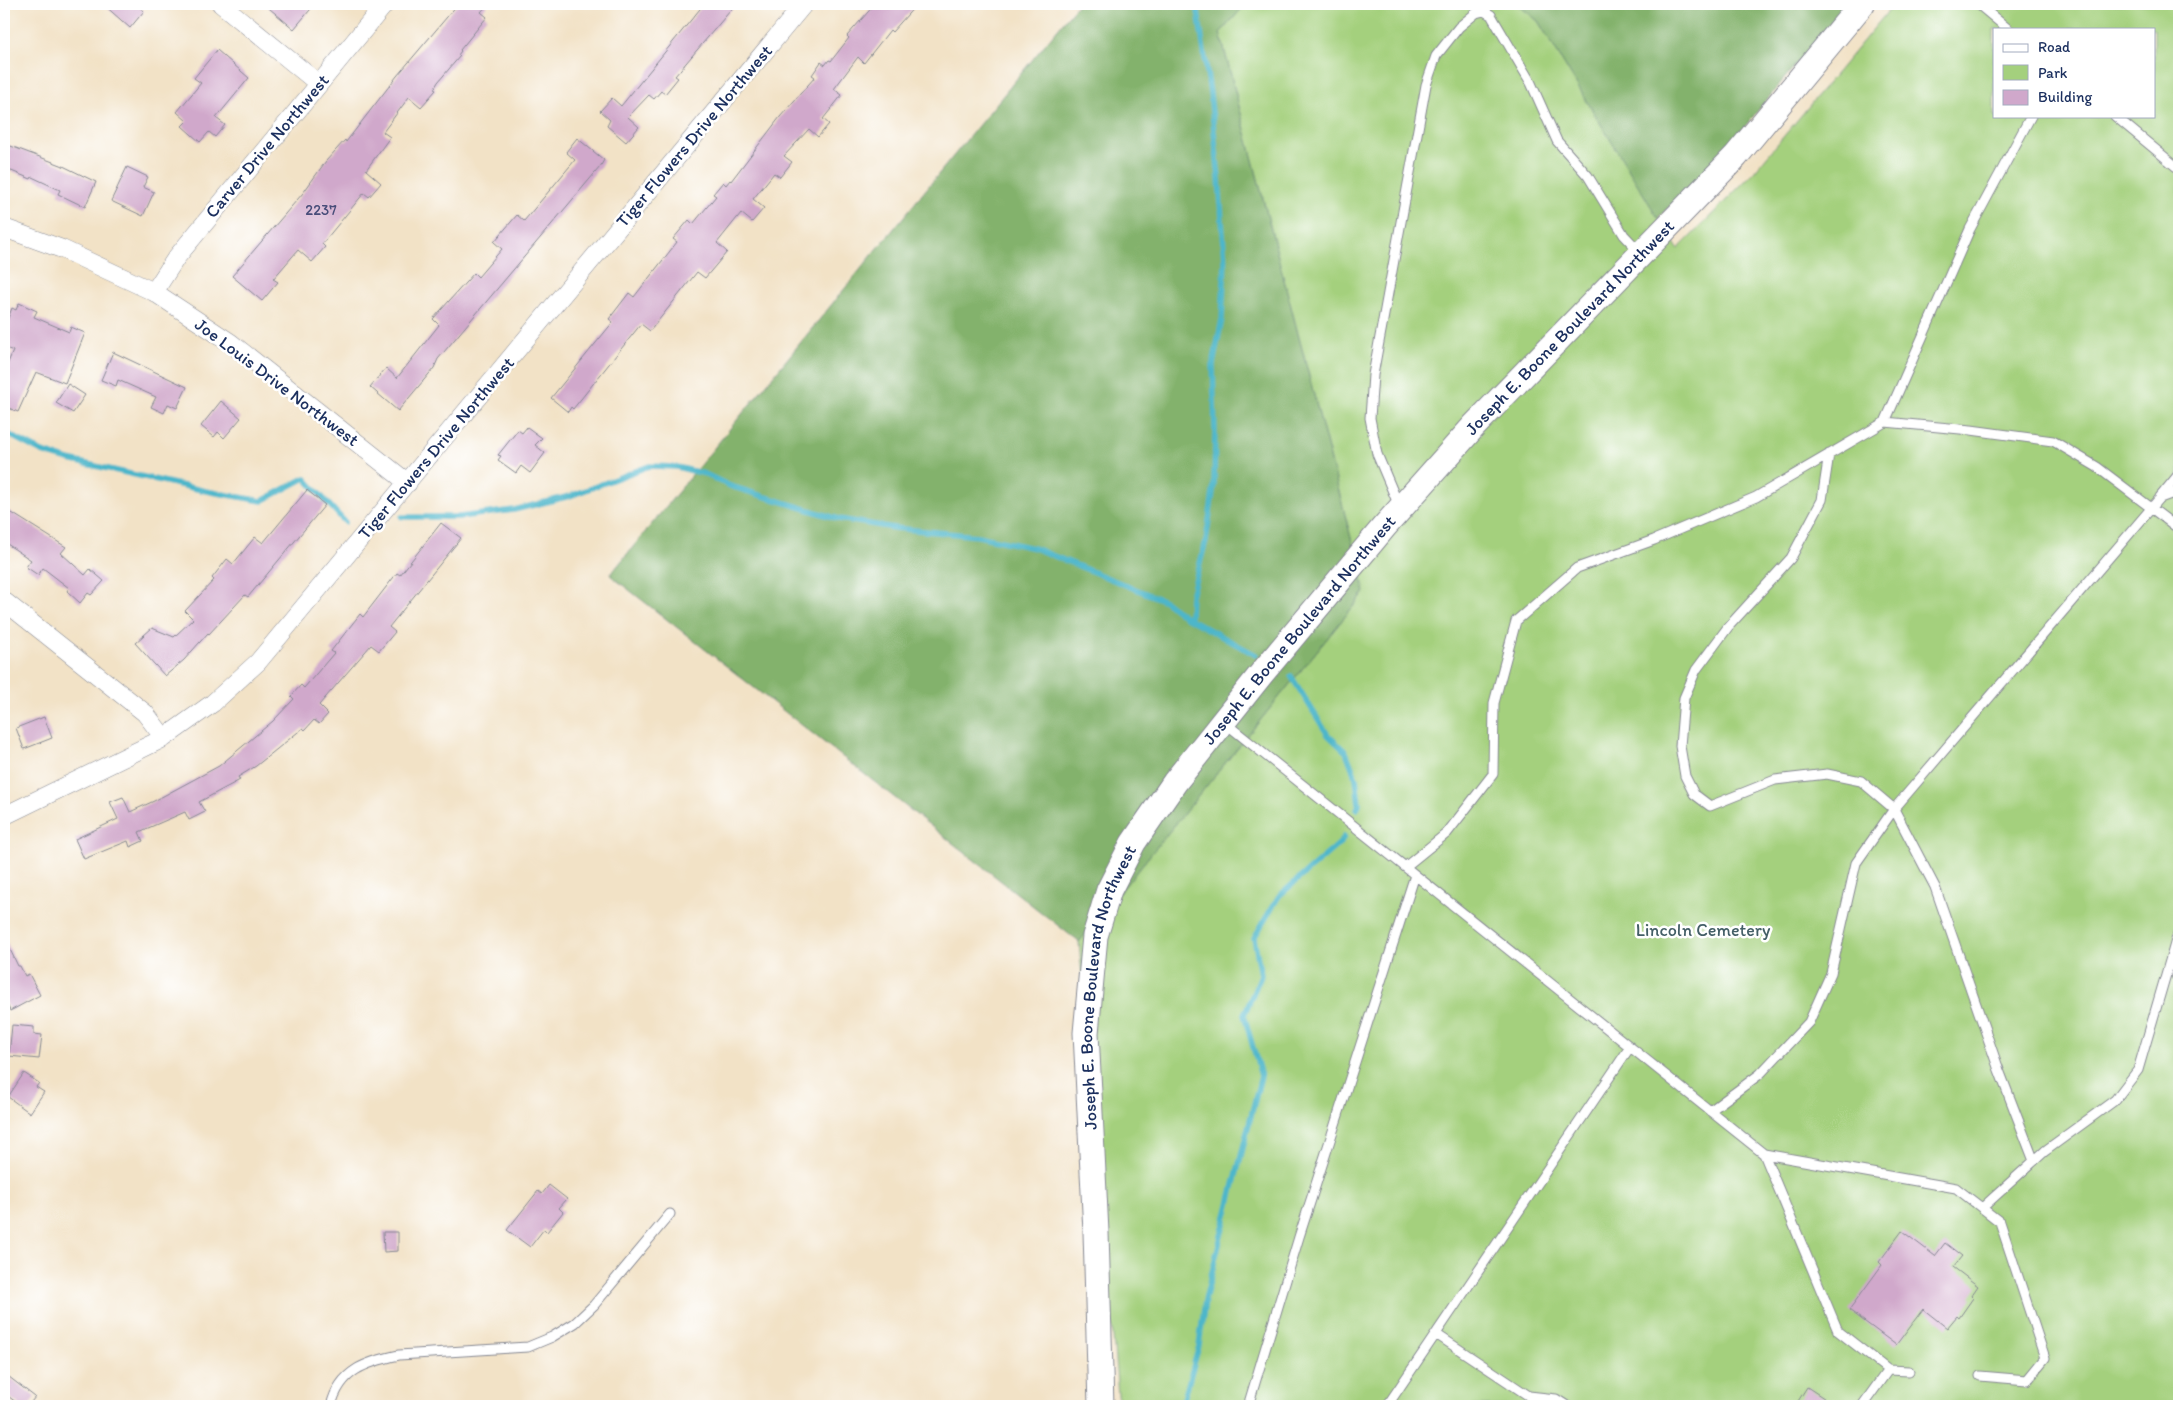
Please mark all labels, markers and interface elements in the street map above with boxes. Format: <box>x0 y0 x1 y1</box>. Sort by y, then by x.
legend <box>1993 28 2156 118</box>
text: Road <box>2038 38 2071 56</box>
street label: Tiger Flowers Drive Northwest <box>611 40 777 232</box>
text: Park <box>2038 64 2068 82</box>
street label: Carver Drive Northwest <box>200 69 334 222</box>
text: Building <box>2038 88 2092 106</box>
house number: 2237 <box>305 201 337 219</box>
street label: Joseph E. Boone Boulevard Northwest <box>1460 215 1679 439</box>
street label: Joe Louis Drive Northwest <box>191 313 364 451</box>
street label: Tiger Flowers Drive Northwest <box>353 352 519 544</box>
street label: Joseph E. Boone Boulevard Northwest <box>1198 510 1400 749</box>
street label: Joseph E. Boone Boulevard Northwest <box>1075 841 1141 1130</box>
park label: Lincoln Cemetery <box>1636 919 1771 941</box>

